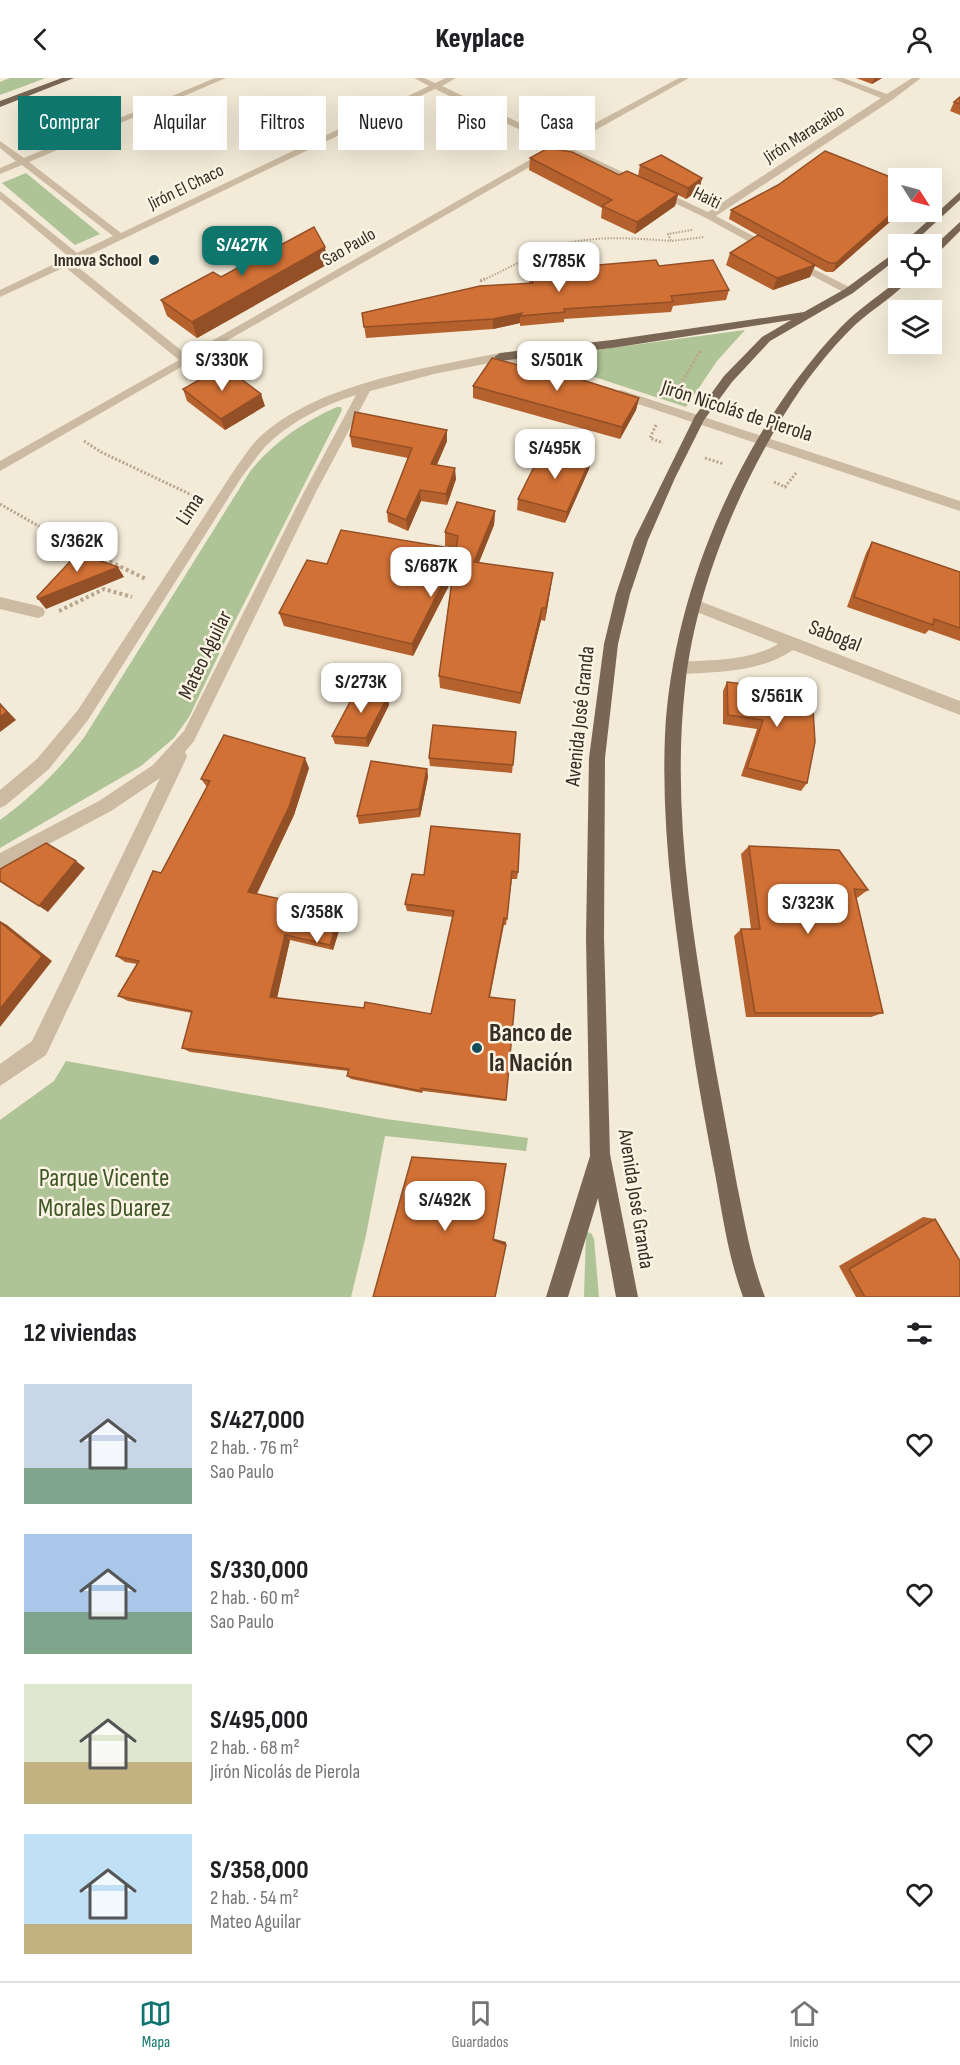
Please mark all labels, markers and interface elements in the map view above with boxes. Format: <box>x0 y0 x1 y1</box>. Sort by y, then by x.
icon: back <box>24 23 57 56</box>
text: Keyplace <box>436 23 525 55</box>
icon: person <box>903 23 936 56</box>
chip: Comprar <box>18 96 121 150</box>
chip: Alquilar <box>133 96 227 150</box>
chip: Filtros <box>239 96 326 150</box>
chip: Nuevo <box>338 96 424 150</box>
chip: Piso <box>436 96 507 150</box>
chip: Casa <box>519 96 595 150</box>
street label: Jirón Maracaibo <box>759 100 848 168</box>
street label: Jirón El Chaco <box>144 160 227 215</box>
north arrow <box>888 168 942 222</box>
map controls <box>888 168 942 354</box>
street label: Haiti <box>690 182 724 214</box>
street label: Sao Paulo <box>319 224 379 270</box>
pin: S/427K <box>193 226 291 277</box>
text: S/427K <box>216 233 268 257</box>
button: locate <box>888 234 942 288</box>
pin: S/785K <box>510 242 608 293</box>
text: S/785K <box>532 249 586 273</box>
place label: Innova School <box>54 250 142 271</box>
marker: Innova School <box>147 253 161 267</box>
button: layers <box>888 300 942 354</box>
pin: S/330K <box>173 341 271 392</box>
pin: S/501K <box>508 341 606 392</box>
text: S/330K <box>196 348 248 372</box>
text: S/501K <box>531 348 583 372</box>
street label: Jirón Nicolás de Pierola <box>657 374 816 447</box>
pin: S/495K <box>506 429 604 480</box>
text: S/495K <box>529 436 581 460</box>
street label: Lima <box>170 488 210 530</box>
pin: S/362K <box>28 522 126 573</box>
text: S/362K <box>51 529 103 553</box>
pin: S/687K <box>382 547 480 598</box>
text: S/687K <box>404 554 458 578</box>
street label: Mateo Aguilar <box>173 607 237 703</box>
street label: Sabogal <box>805 615 865 657</box>
street label: Avenida José Granda <box>560 645 600 788</box>
pin: S/273K <box>312 663 410 714</box>
text: S/273K <box>335 670 387 694</box>
pin: S/561K <box>728 677 826 728</box>
text: S/561K <box>751 684 803 708</box>
pin: S/323K <box>759 884 857 935</box>
text: S/323K <box>782 891 834 915</box>
pin: S/358K <box>268 893 366 944</box>
text: S/358K <box>291 900 343 924</box>
place label: Banco de la Nación <box>489 1018 573 1079</box>
marker: Banco de la Nación <box>470 1041 484 1055</box>
street label: Avenida José Granda <box>612 1127 659 1270</box>
park label: Parque Vicente Morales Duarez <box>38 1163 170 1224</box>
pin: S/492K <box>396 1181 494 1232</box>
text: S/492K <box>419 1188 471 1212</box>
icon: filters <box>903 1317 936 1350</box>
text: 12 viviendas <box>24 1318 137 1349</box>
text: S/427,000 <box>210 1405 305 1436</box>
icon: home <box>72 1408 144 1480</box>
icon: heart <box>903 1428 936 1461</box>
text: 2 hab. · 76 m² <box>210 1436 299 1460</box>
text: Sao Paulo <box>210 1460 274 1484</box>
text: S/330,000 <box>210 1555 308 1586</box>
icon: home <box>72 1558 144 1630</box>
icon: heart <box>903 1578 936 1611</box>
text: 2 hab. · 60 m² <box>210 1586 300 1610</box>
text: Sao Paulo <box>210 1610 274 1634</box>
text: S/495,000 <box>210 1705 308 1736</box>
icon: home <box>72 1708 144 1780</box>
icon: heart <box>903 1728 936 1761</box>
text: 2 hab. · 68 m² <box>210 1736 300 1760</box>
text: Jirón Nicolás de Pierola <box>210 1760 360 1784</box>
text: S/358,000 <box>210 1855 309 1886</box>
icon: home <box>72 1858 144 1930</box>
icon: heart <box>903 1878 936 1911</box>
text: 2 hab. · 54 m² <box>210 1886 299 1910</box>
text: Mateo Aguilar <box>210 1910 301 1934</box>
tab: Mapa <box>139 1997 172 2052</box>
tab: Guardados <box>451 1997 509 2052</box>
tab: Inicio <box>788 1997 821 2052</box>

